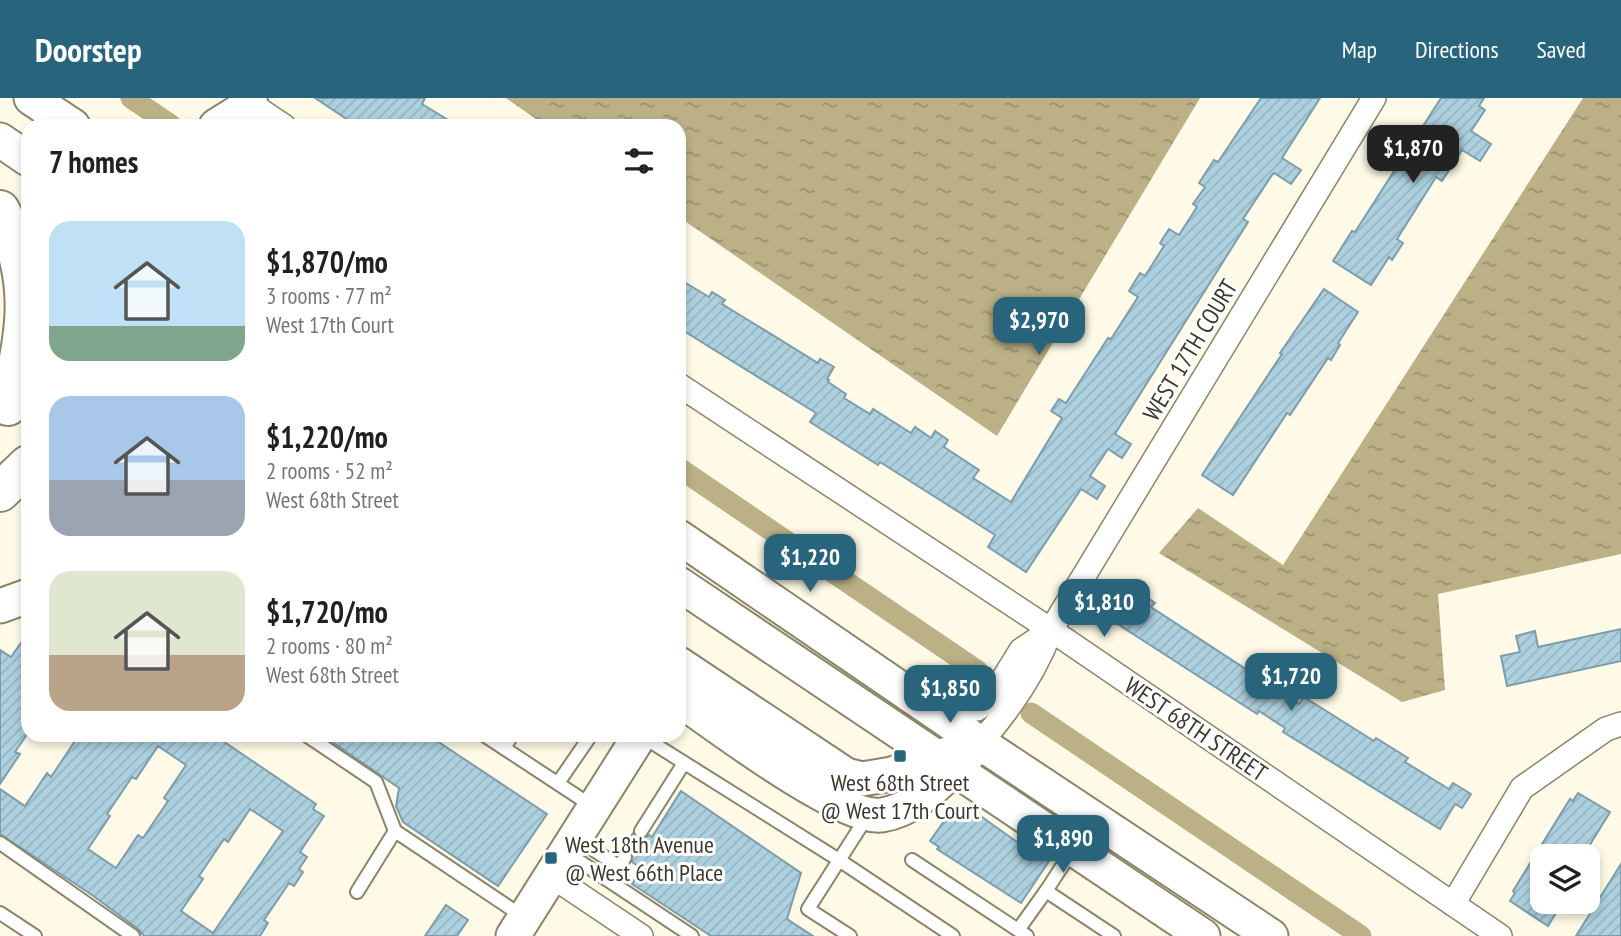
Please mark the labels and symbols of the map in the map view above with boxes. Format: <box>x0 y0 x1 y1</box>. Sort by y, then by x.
pin: $1,870 <box>1356 126 1470 185</box>
street label: WEST 17TH COURT <box>1136 274 1244 426</box>
pin: $2,970 <box>982 298 1096 357</box>
pin: $1,220 <box>753 534 867 594</box>
pin: $1,810 <box>1047 580 1161 639</box>
pin: $1,720 <box>1234 654 1348 713</box>
pin: $1,850 <box>893 666 1007 725</box>
street label: WEST 68TH STREET <box>1119 670 1274 788</box>
marker: West 68th Street @ West 17th Court <box>892 748 908 764</box>
place label: West 68th Street @ West 17th Court <box>821 767 980 826</box>
pin: $1,890 <box>1006 816 1120 875</box>
place label: West 18th Avenue @ West 66th Place <box>565 829 723 888</box>
marker: West 18th Avenue @ West 66th Place <box>543 850 559 866</box>

